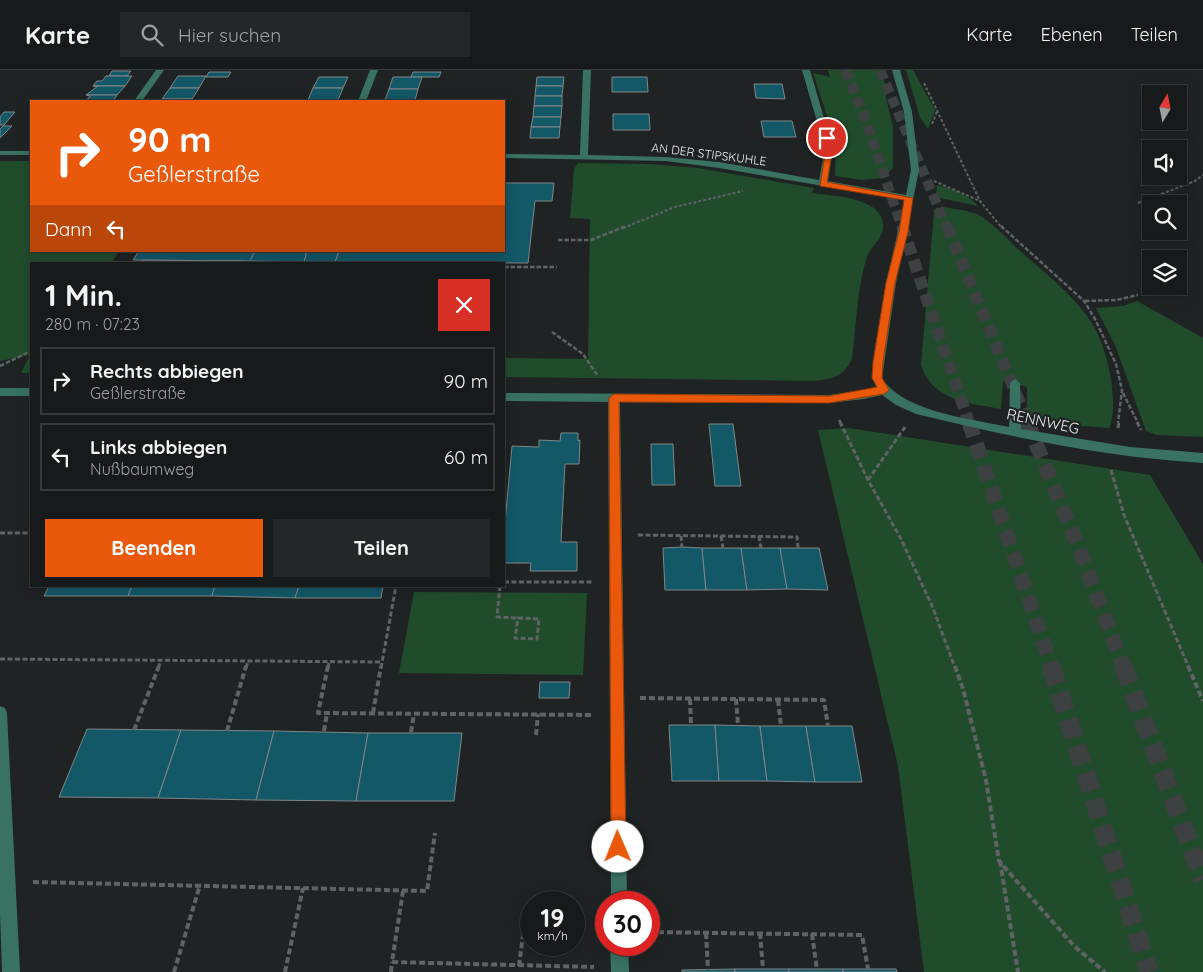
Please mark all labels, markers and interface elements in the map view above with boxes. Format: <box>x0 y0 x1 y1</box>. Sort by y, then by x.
search box <box>120 12 470 57</box>
text: Karte <box>25 20 90 50</box>
icon: search <box>138 21 166 49</box>
text: Hier suchen <box>178 23 281 47</box>
text: Karte <box>966 23 1012 46</box>
text: Ebenen <box>1040 23 1103 46</box>
text: Teilen <box>1131 23 1178 46</box>
north arrow <box>1142 85 1188 130</box>
map controls <box>1142 85 1187 295</box>
text: 90 m <box>128 117 211 161</box>
pin <box>806 117 848 159</box>
icon: right <box>45 120 110 185</box>
icon: arrive <box>813 124 841 152</box>
street label: AN DER STIPSKUHLE <box>651 140 768 169</box>
button: sound <box>1142 140 1187 185</box>
text: Geßlerstraße <box>128 160 260 188</box>
button: search <box>1142 195 1187 240</box>
icon: left <box>102 215 130 243</box>
text: Dann <box>45 217 92 241</box>
button: layers <box>1142 250 1187 295</box>
text: 1 Min. <box>45 276 122 314</box>
button: close <box>438 279 490 331</box>
text: 280 m · 07:23 <box>45 314 140 334</box>
text: Rechts abbiegen <box>90 359 243 383</box>
icon: right <box>47 367 75 395</box>
text: 90 m <box>444 369 488 393</box>
text: Geßlerstraße <box>90 383 186 403</box>
street label: RENNWEG <box>1005 404 1081 438</box>
text: Links abbiegen <box>90 435 227 459</box>
icon: left <box>47 443 75 471</box>
text: 60 m <box>444 445 488 469</box>
text: Nußbaumweg <box>90 459 194 479</box>
button: Beenden <box>45 519 263 577</box>
button: Teilen <box>273 519 490 577</box>
position arrow <box>591 820 643 872</box>
speed limit sign: 30 <box>595 891 660 956</box>
text: 19 <box>541 902 564 933</box>
text: km/h <box>537 928 568 943</box>

